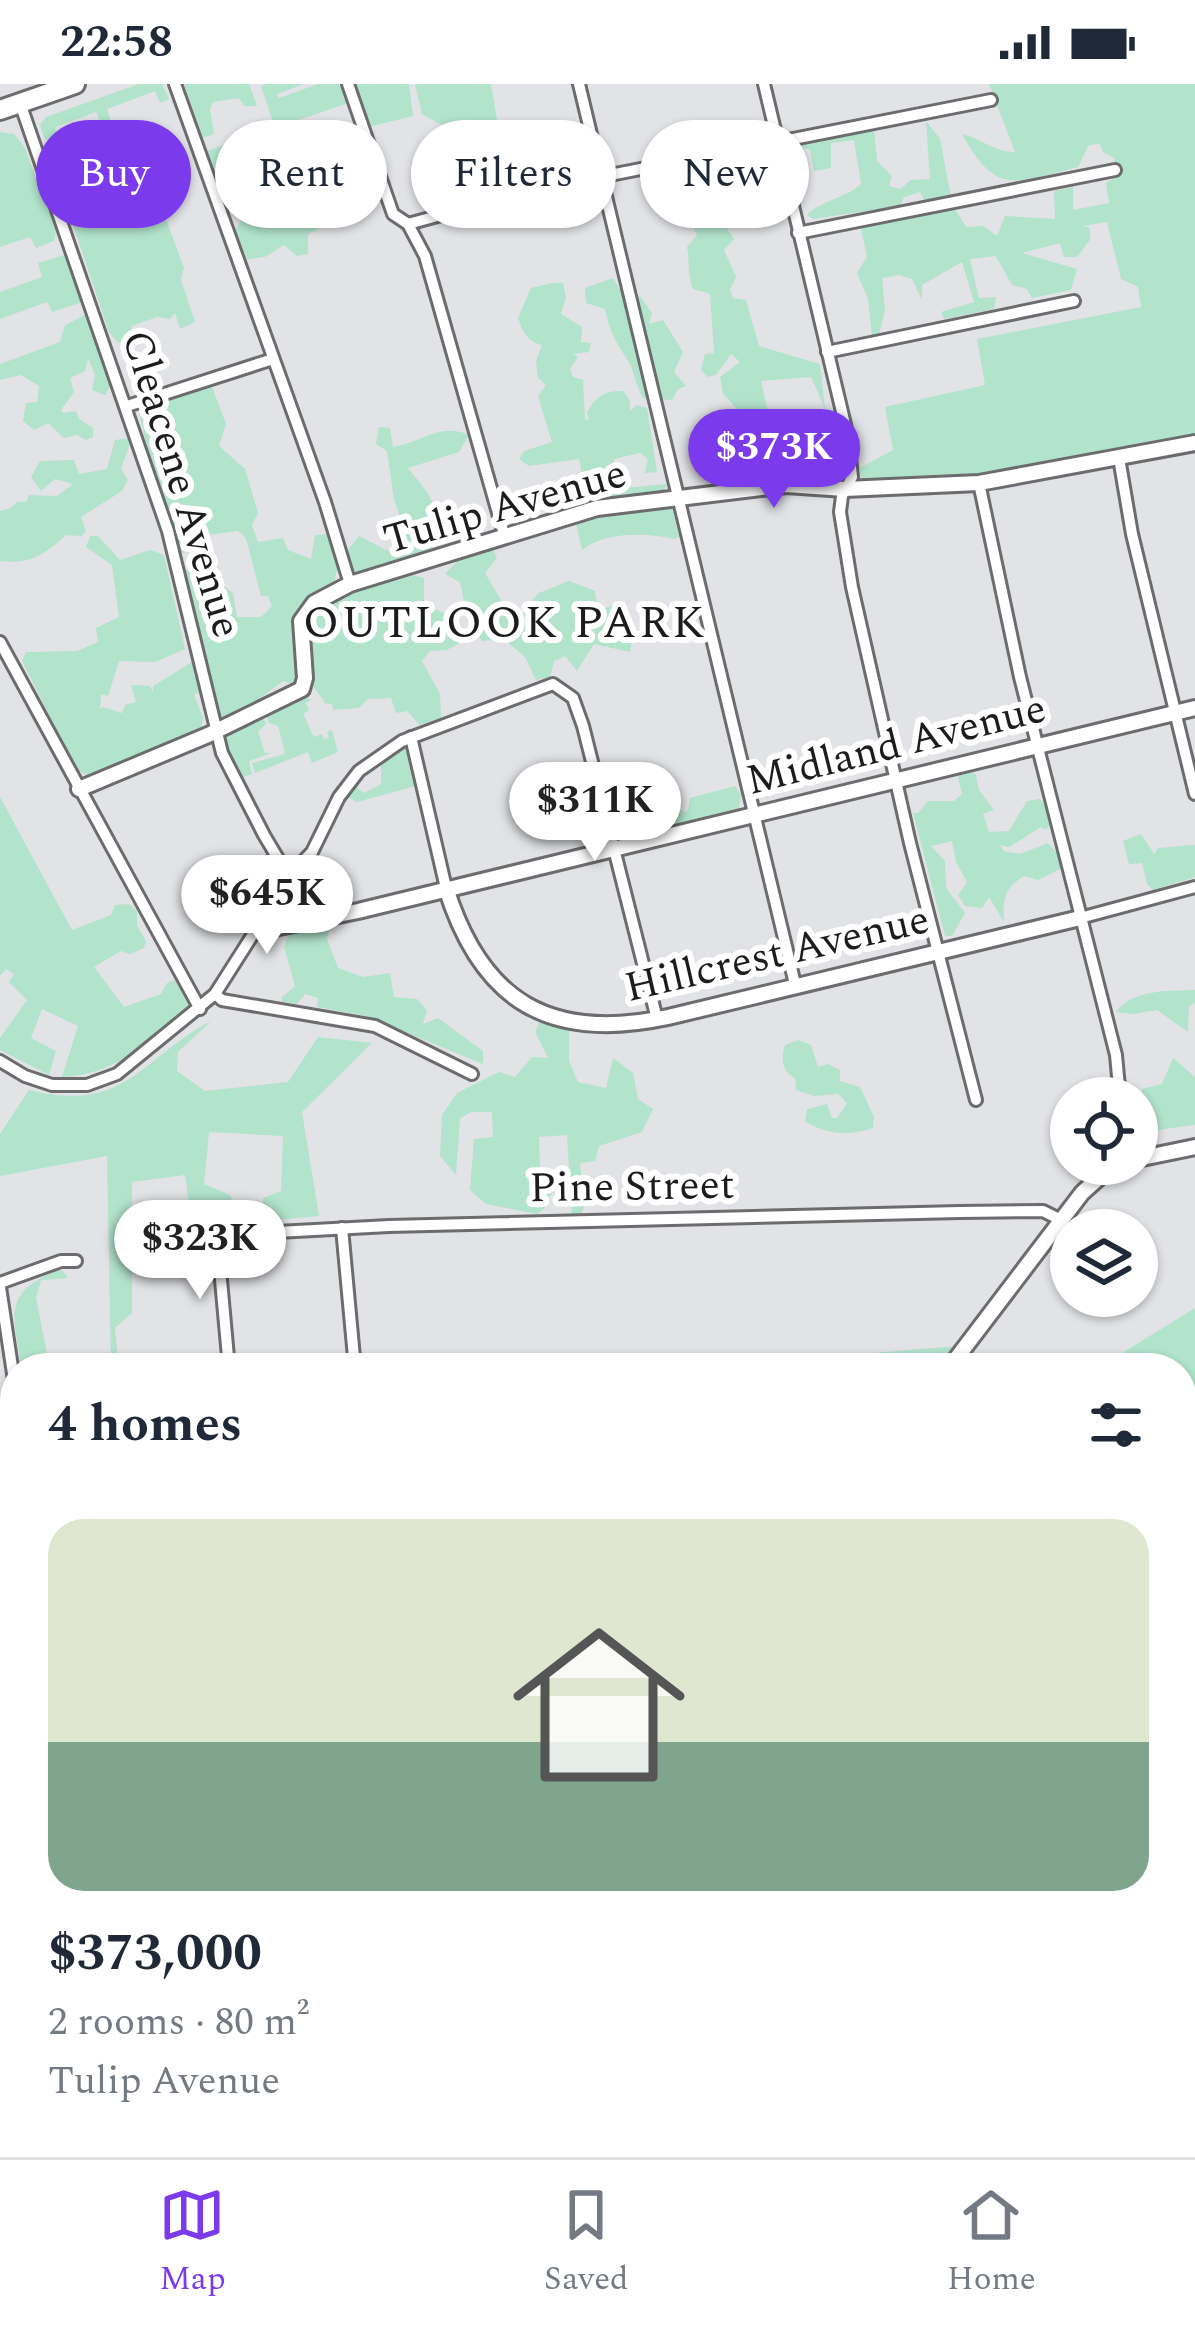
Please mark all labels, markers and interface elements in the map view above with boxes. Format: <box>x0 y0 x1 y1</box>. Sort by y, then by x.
text: 22:58 <box>60 8 173 77</box>
chip: Buy <box>36 120 191 228</box>
chip: Rent <box>215 120 387 228</box>
chip: Filters <box>411 120 616 228</box>
chip: New <box>640 120 809 228</box>
street label: Cleacene Avenue <box>104 323 258 645</box>
pin: $373K <box>690 409 858 511</box>
text: $373K <box>715 418 833 477</box>
street label: Tulip Avenue <box>376 442 634 572</box>
district label: OUTLOOK PARK <box>303 589 707 658</box>
street label: Midland Avenue <box>740 677 1052 813</box>
pin: $311K <box>511 762 679 864</box>
text: $311K <box>536 771 654 830</box>
pin: $645K <box>183 855 351 957</box>
text: $645K <box>208 864 326 923</box>
street label: Hillcrest Avenue <box>619 888 935 1020</box>
map controls <box>1050 1077 1158 1317</box>
button: locate <box>1050 1077 1158 1185</box>
street label: Pine Street <box>529 1154 735 1220</box>
pin: $323K <box>116 1200 284 1302</box>
text: $323K <box>141 1209 259 1268</box>
button: layers <box>1050 1209 1158 1317</box>
text: 4 homes <box>48 1386 242 1464</box>
icon: filters <box>1083 1392 1149 1458</box>
icon: home <box>491 1597 707 1813</box>
text: $373,000 <box>48 1915 262 1993</box>
text: 2 rooms · 80 m² <box>48 1993 309 2052</box>
text: Tulip Avenue <box>48 2052 280 2111</box>
tab: Map <box>159 2182 226 2304</box>
tab: Saved <box>544 2182 629 2304</box>
tab: Home <box>947 2182 1036 2304</box>

